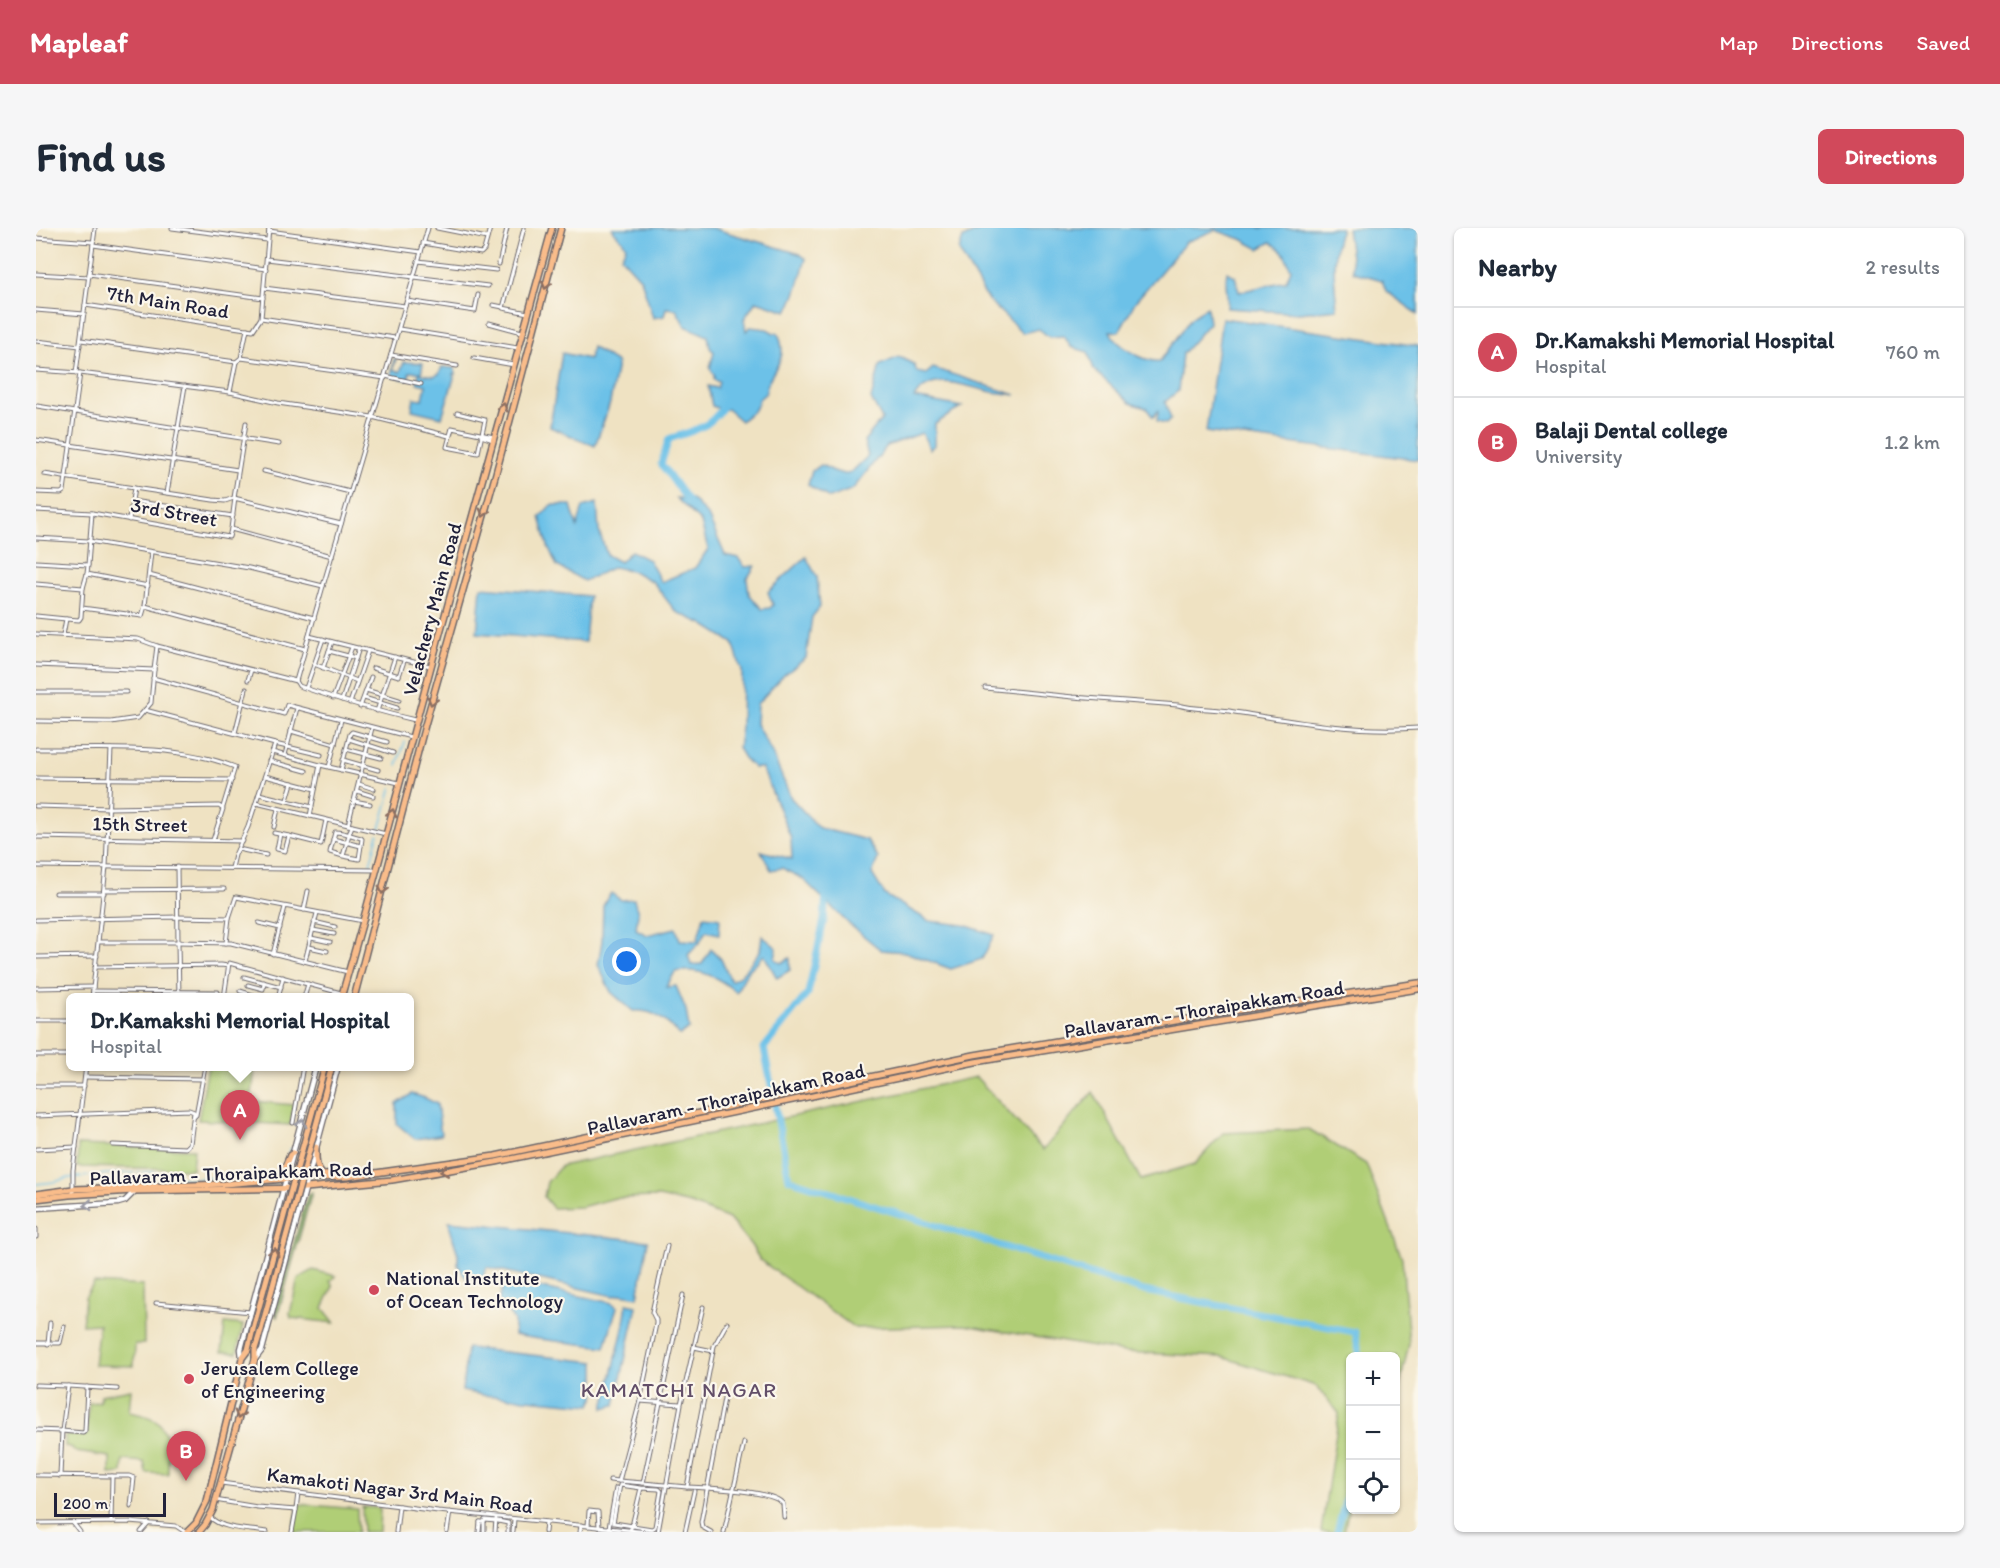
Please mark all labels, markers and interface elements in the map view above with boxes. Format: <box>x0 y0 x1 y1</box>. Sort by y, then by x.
text: Mapleaf <box>30 25 128 59</box>
text: Map <box>1720 30 1758 55</box>
text: Directions <box>1791 30 1883 55</box>
text: Saved <box>1916 30 1970 55</box>
button: Directions <box>1818 129 1964 184</box>
text: Find us <box>36 131 166 182</box>
text: Nearby <box>1478 251 1557 283</box>
text: 2 results <box>1866 255 1940 279</box>
one-way arrow <box>541 279 554 289</box>
street label: 7th Main Road <box>105 281 231 323</box>
text: Dr.Kamakshi Memorial Hospital <box>1535 327 1834 354</box>
text: A <box>1491 340 1504 364</box>
text: 760 m <box>1886 340 1940 364</box>
text: Hospital <box>1535 354 1607 378</box>
one-way arrow <box>496 403 508 413</box>
text: Balaji Dental college <box>1535 417 1728 444</box>
text: B <box>1491 430 1504 454</box>
text: 1.2 km <box>1884 430 1940 454</box>
text: University <box>1535 444 1622 468</box>
street label: 3rd Street <box>129 493 220 531</box>
one-way arrow <box>479 508 492 518</box>
street label: Velachery Main Road <box>397 520 467 698</box>
one-way arrow <box>427 695 439 706</box>
one-way arrow <box>385 808 397 819</box>
street label: 15th Street <box>92 811 188 837</box>
one-way arrow <box>377 885 390 895</box>
your location <box>612 947 641 976</box>
street label: Pallavaram - Thoraipakkam Road <box>1062 975 1346 1043</box>
popup <box>66 993 414 1071</box>
text: Dr.Kamakshi Memorial Hospital <box>90 1007 390 1034</box>
text: Hospital <box>90 1034 162 1058</box>
street label: Pallavaram - Thoraipakkam Road <box>585 1058 867 1140</box>
pin: A <box>220 1090 260 1140</box>
one-way arrow <box>294 1118 307 1128</box>
street label: Pallavaram - Thoraipakkam Road <box>89 1156 373 1190</box>
one-way arrow <box>440 1164 450 1177</box>
one-way arrow <box>83 1198 92 1211</box>
one-way arrow <box>267 1247 279 1258</box>
place label: National Institute of Ocean Technology <box>386 1266 563 1313</box>
marker: National Institute of Ocean Technology <box>367 1283 381 1297</box>
map controls <box>1346 1352 1400 1514</box>
button: + <box>1346 1352 1400 1406</box>
place label: Jerusalem College of Engineering <box>201 1356 359 1403</box>
marker: Jerusalem College of Engineering <box>182 1372 196 1386</box>
district label: KAMATCHI NAGAR <box>581 1377 777 1402</box>
button: − <box>1346 1406 1400 1460</box>
one-way arrow <box>234 1409 246 1420</box>
pin: B <box>166 1432 206 1481</box>
button: locate <box>1346 1460 1400 1514</box>
street label: Kamakoti Nagar 3rd Main Road <box>266 1462 535 1518</box>
scale bar <box>54 1490 166 1518</box>
text: 200 m <box>63 1494 108 1513</box>

